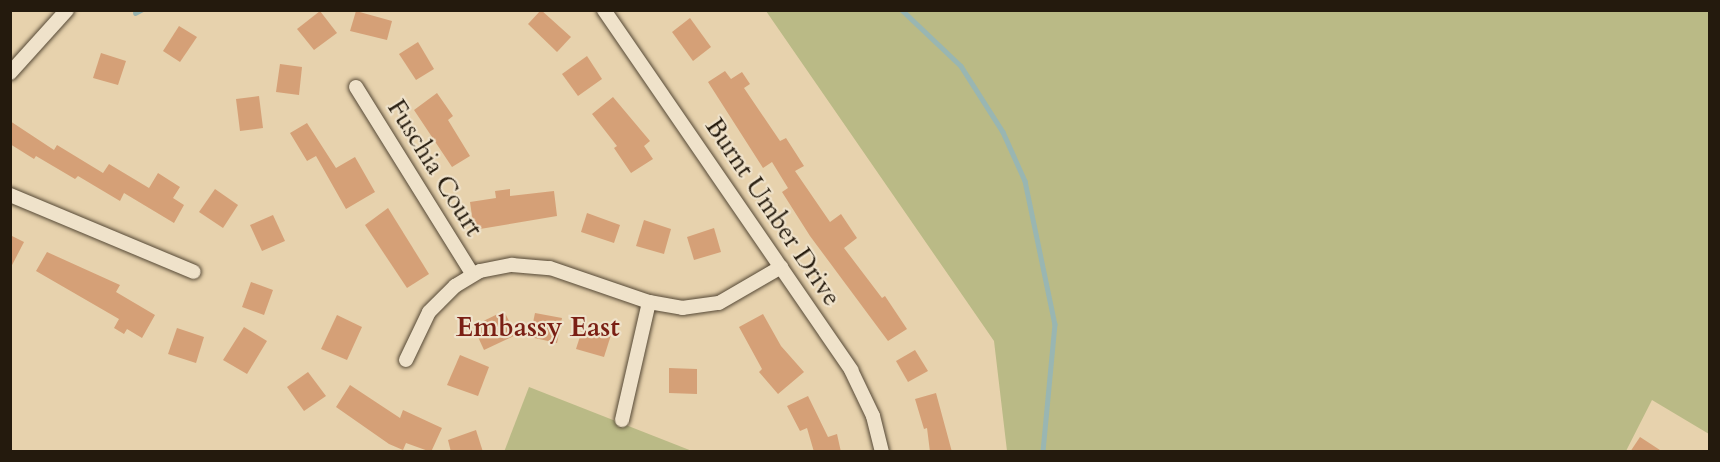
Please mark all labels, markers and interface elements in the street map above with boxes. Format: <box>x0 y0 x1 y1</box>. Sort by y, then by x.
street label: Fuschia Court <box>381 94 489 242</box>
street label: Burnt Umber Drive <box>699 112 847 312</box>
district label: Embassy East <box>456 312 620 344</box>

